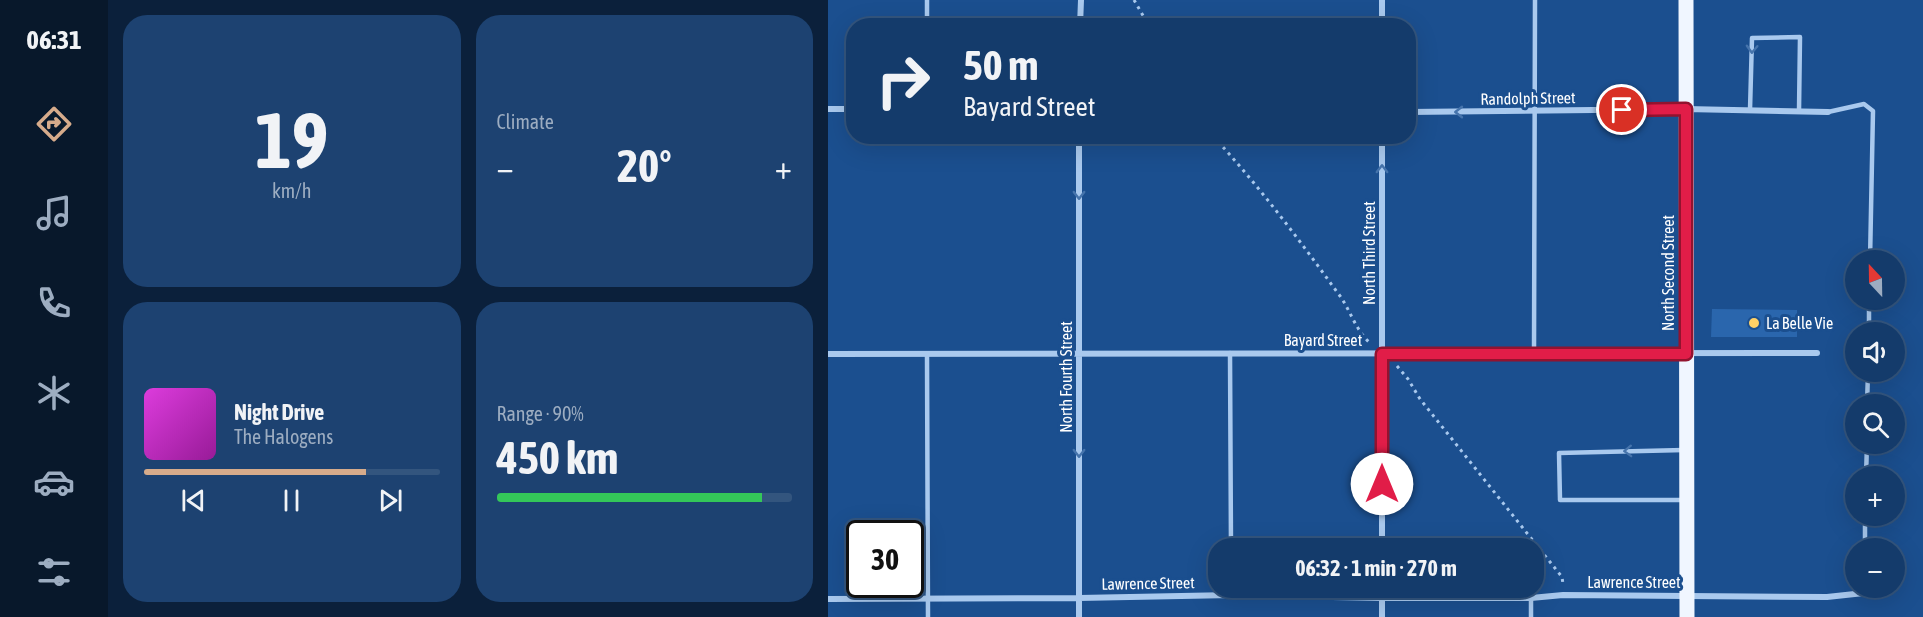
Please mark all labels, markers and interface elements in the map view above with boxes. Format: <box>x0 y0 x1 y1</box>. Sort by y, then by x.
text: 06:31 <box>26 24 82 55</box>
text: 50 m <box>963 41 1038 89</box>
icon: right <box>864 42 942 120</box>
one-way arrow <box>1746 45 1758 54</box>
pin <box>1596 84 1647 135</box>
street label: Randolph Street <box>1480 88 1576 109</box>
text: Bayard Street <box>963 91 1095 122</box>
icon: arrive <box>1605 93 1638 126</box>
text: 19 <box>255 95 328 185</box>
icon: directions <box>33 103 75 145</box>
one-way arrow <box>1455 106 1464 118</box>
text: Climate <box>497 110 554 133</box>
text: 20° <box>617 140 672 192</box>
text: − <box>497 148 514 186</box>
text: + <box>775 148 792 186</box>
one-way arrow <box>1376 164 1388 173</box>
text: km/h <box>272 179 312 202</box>
one-way arrow <box>1073 190 1085 199</box>
icon: music <box>33 192 75 234</box>
street label: North Third Street <box>1360 201 1378 305</box>
street label: North Second Street <box>1659 215 1677 331</box>
north arrow <box>1845 250 1905 310</box>
map controls <box>1845 250 1905 598</box>
icon: phone <box>33 282 75 324</box>
place label: La Belle Vie <box>1766 314 1833 332</box>
marker: La Belle Vie <box>1747 316 1761 330</box>
street label: North Fourth Street <box>1057 321 1075 433</box>
button: sound <box>1845 322 1905 382</box>
street label: Bayard Street <box>1284 331 1363 350</box>
icon: climate <box>33 372 75 414</box>
button: search <box>1845 394 1905 454</box>
text: Night Drive <box>234 399 324 425</box>
text: Range · 90% <box>497 402 584 425</box>
text: The Halogens <box>234 425 333 448</box>
text: 450 km <box>497 432 618 484</box>
one-way arrow <box>1624 445 1633 458</box>
one-way arrow <box>1073 448 1085 457</box>
position arrow <box>1350 452 1414 516</box>
icon: car <box>33 461 75 503</box>
button: + <box>1845 466 1905 526</box>
icon: previous <box>177 484 210 517</box>
icon: pause <box>275 484 308 517</box>
icon: next <box>374 484 407 517</box>
speed limit sign: 30 <box>846 520 924 598</box>
button: − <box>1845 538 1905 598</box>
icon: filters <box>33 551 75 593</box>
text: 06:32 · 1 min · 270 m <box>1295 555 1457 581</box>
street label: Lawrence Street <box>1101 573 1195 593</box>
street label: Lawrence Street <box>1587 573 1681 591</box>

